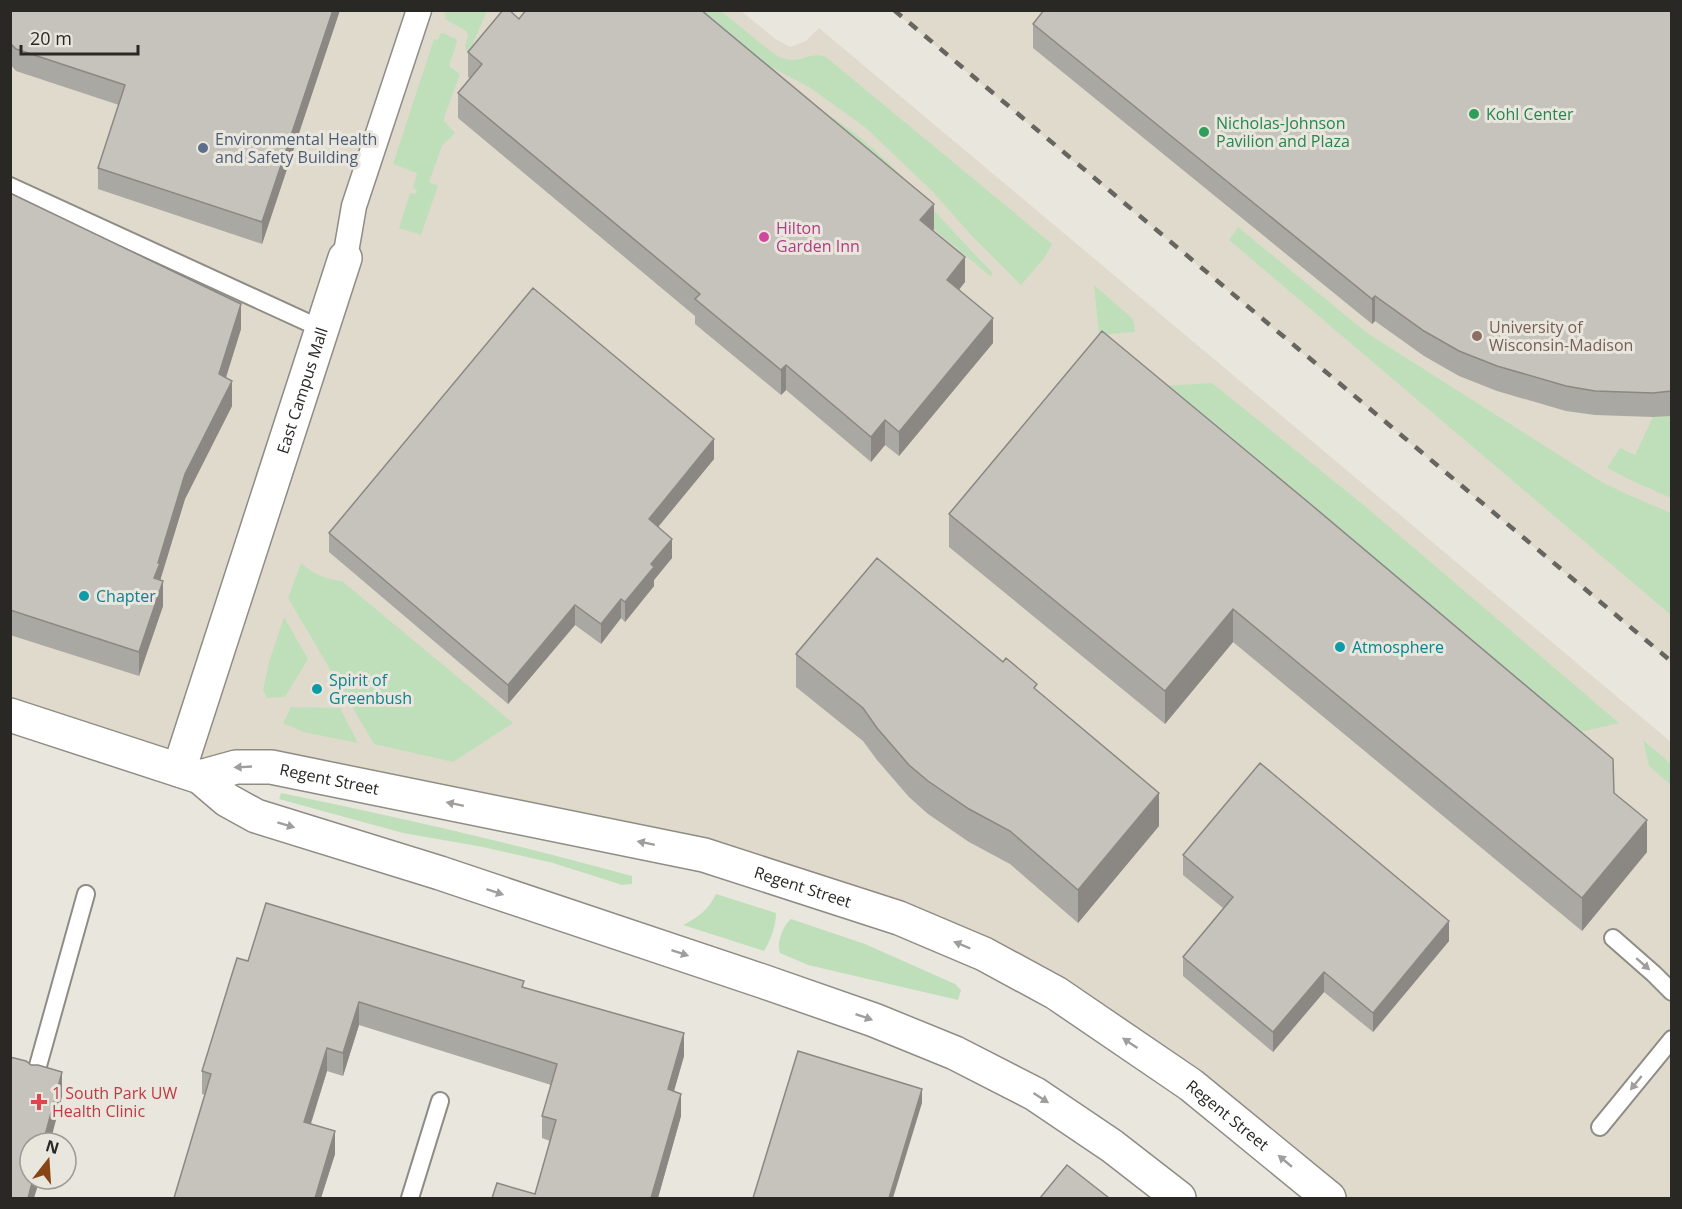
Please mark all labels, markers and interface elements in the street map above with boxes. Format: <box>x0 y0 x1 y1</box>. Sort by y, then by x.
scale bar <box>21 18 138 56</box>
text: 20 m <box>30 26 72 50</box>
place label: Kohl Center <box>1486 103 1574 125</box>
marker: Kohl Center <box>1467 107 1481 121</box>
place label: Nicholas-Johnson Pavilion and Plaza <box>1216 112 1350 152</box>
marker: Nicholas-Johnson Pavilion and Plaza <box>1197 125 1211 139</box>
place label: Environmental Health and Safety Building <box>215 128 377 168</box>
marker: Environmental Health and Safety Building <box>196 141 210 155</box>
place label: Hilton Garden Inn <box>776 217 860 257</box>
marker: Hilton Garden Inn <box>757 230 771 244</box>
place label: University of Wisconsin-Madison <box>1489 316 1633 356</box>
street label: East Campus Mall <box>271 324 333 457</box>
marker: University of Wisconsin-Madison <box>1470 329 1484 343</box>
place label: Chapter <box>96 585 156 607</box>
marker: Chapter <box>77 589 91 603</box>
place label: Atmosphere <box>1352 636 1444 658</box>
marker: Atmosphere <box>1333 640 1347 654</box>
place label: Spirit of Greenbush <box>329 669 412 709</box>
marker: Spirit of Greenbush <box>310 682 324 696</box>
street label: Regent Street <box>278 758 381 800</box>
one-way arrow <box>234 763 253 772</box>
one-way arrow <box>446 799 465 808</box>
one-way arrow <box>277 821 295 830</box>
one-way arrow <box>637 838 656 847</box>
street label: Regent Street <box>751 861 854 913</box>
one-way arrow <box>486 887 504 897</box>
one-way arrow <box>952 940 970 950</box>
one-way arrow <box>671 949 689 959</box>
one-way arrow <box>1635 957 1650 970</box>
one-way arrow <box>856 1012 874 1022</box>
one-way arrow <box>1122 1037 1138 1049</box>
street label: Regent Street <box>1182 1074 1274 1156</box>
one-way arrow <box>1630 1075 1643 1090</box>
place label: 1 South Park UW Health Clinic <box>52 1082 177 1122</box>
marker: 1 South Park UW Health Clinic <box>30 1093 48 1111</box>
one-way arrow <box>1033 1093 1049 1104</box>
north arrow <box>18 1131 78 1191</box>
text: N <box>43 1134 62 1159</box>
one-way arrow <box>1278 1155 1293 1168</box>

